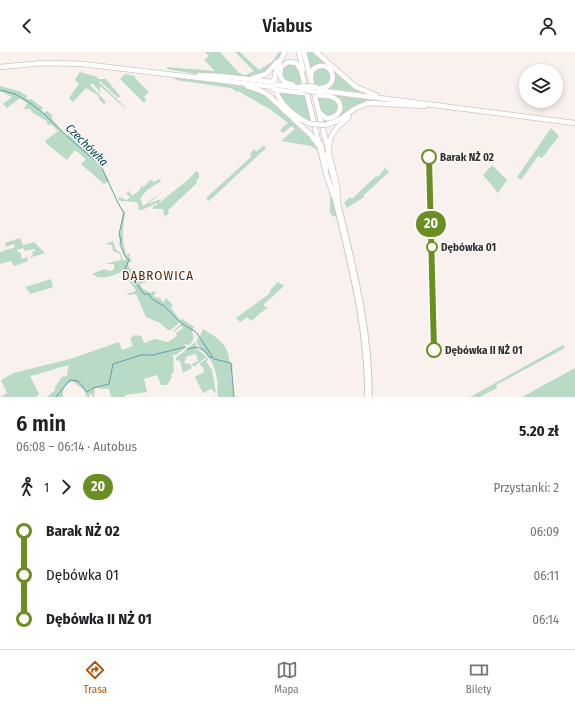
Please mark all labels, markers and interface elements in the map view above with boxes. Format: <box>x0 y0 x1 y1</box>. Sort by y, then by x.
icon: back <box>16 15 38 37</box>
text: Viabus <box>263 15 312 37</box>
icon: person <box>537 15 559 37</box>
map controls <box>519 64 563 108</box>
button: layers <box>519 64 563 108</box>
water label: Czechówka <box>63 121 111 169</box>
marker: Barak NŻ 02 <box>421 149 437 165</box>
place label: Barak NŻ 02 <box>440 151 494 164</box>
line badge: 20 <box>413 211 449 237</box>
text: 20 <box>424 215 438 232</box>
marker: Dębówka 01 <box>426 241 438 253</box>
place label: Dębówka 01 <box>441 241 496 254</box>
district label: DĄBROWICA <box>122 268 194 283</box>
marker: Dębówka II NŻ 01 <box>426 342 442 358</box>
place label: Dębówka II NŻ 01 <box>445 344 523 357</box>
text: 6 min <box>16 410 66 437</box>
text: 5.20 zł <box>519 422 559 440</box>
text: 06:08 – 06:14 · Autobus <box>16 439 137 454</box>
icon: walk <box>16 476 38 498</box>
icon: forward <box>55 476 77 498</box>
text: 20 <box>91 478 105 495</box>
text: 1 <box>44 480 49 495</box>
text: Przystanki: 2 <box>493 480 559 495</box>
text: Barak NŻ 02 <box>46 522 120 540</box>
text: 06:09 <box>530 524 559 539</box>
text: Dębówka 01 <box>46 566 119 584</box>
text: 06:11 <box>534 568 559 583</box>
text: Dębówka II NŻ 01 <box>46 610 152 628</box>
text: 06:14 <box>532 612 559 627</box>
tab: Trasa <box>84 659 107 696</box>
tab: Mapa <box>274 659 299 696</box>
tab: Bilety <box>466 659 491 696</box>

